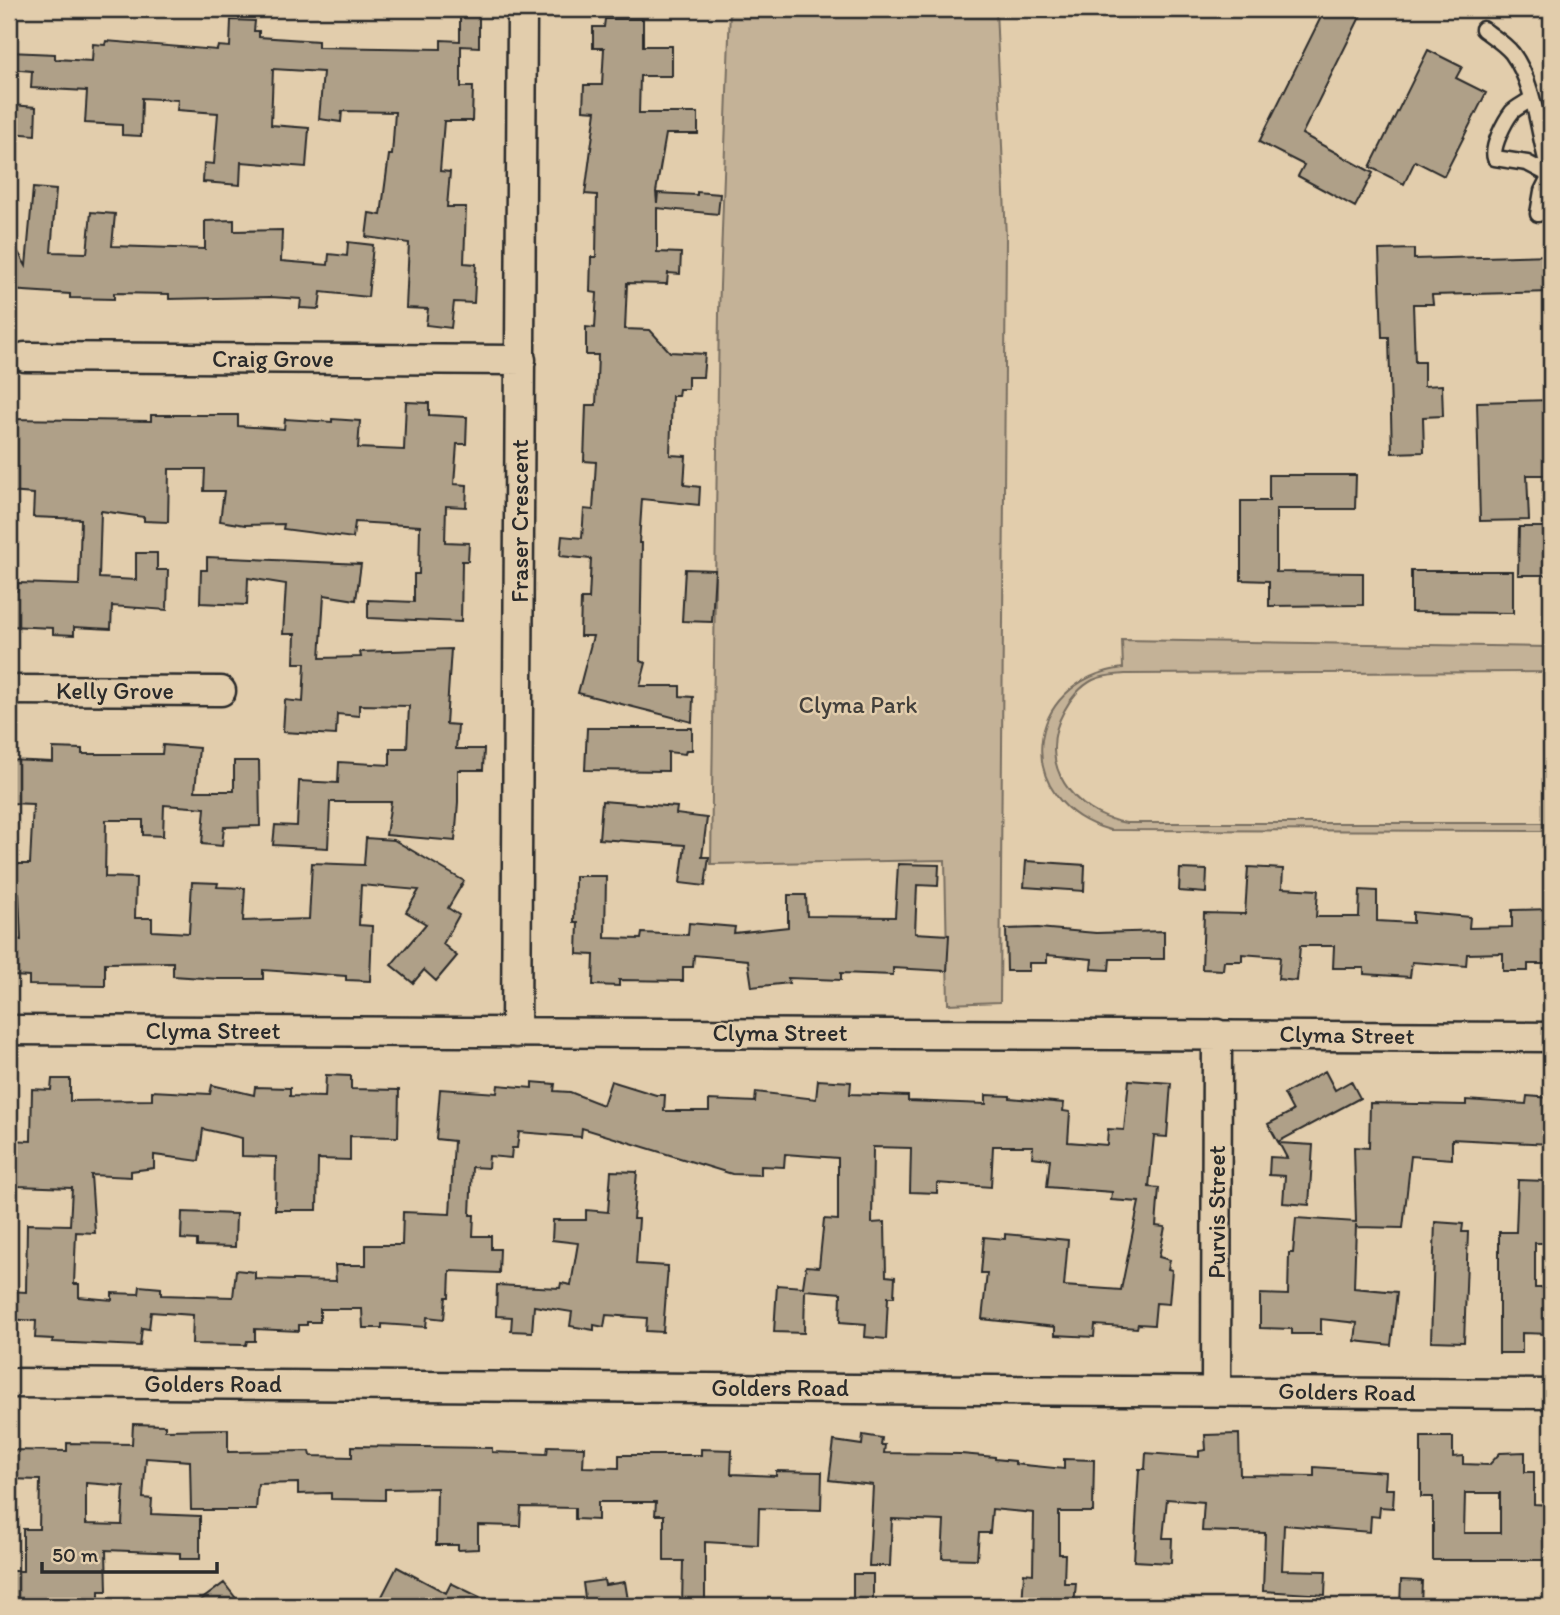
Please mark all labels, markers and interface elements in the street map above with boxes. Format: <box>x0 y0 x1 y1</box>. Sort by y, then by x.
street label: Craig Grove <box>212 344 334 373</box>
street label: Fraser Crescent <box>505 439 534 603</box>
street label: Kelly Grove <box>56 676 174 705</box>
park label: Clyma Park <box>799 690 917 719</box>
street label: Clyma Street <box>145 1016 281 1045</box>
street label: Clyma Street <box>712 1018 848 1047</box>
street label: Clyma Street <box>1279 1019 1415 1050</box>
street label: Purvis Street <box>1202 1145 1231 1279</box>
street label: Golders Road <box>144 1369 282 1398</box>
street label: Golders Road <box>711 1373 849 1402</box>
street label: Golders Road <box>1278 1376 1416 1407</box>
scale bar <box>42 1531 217 1575</box>
text: 50 m <box>52 1542 99 1567</box>

